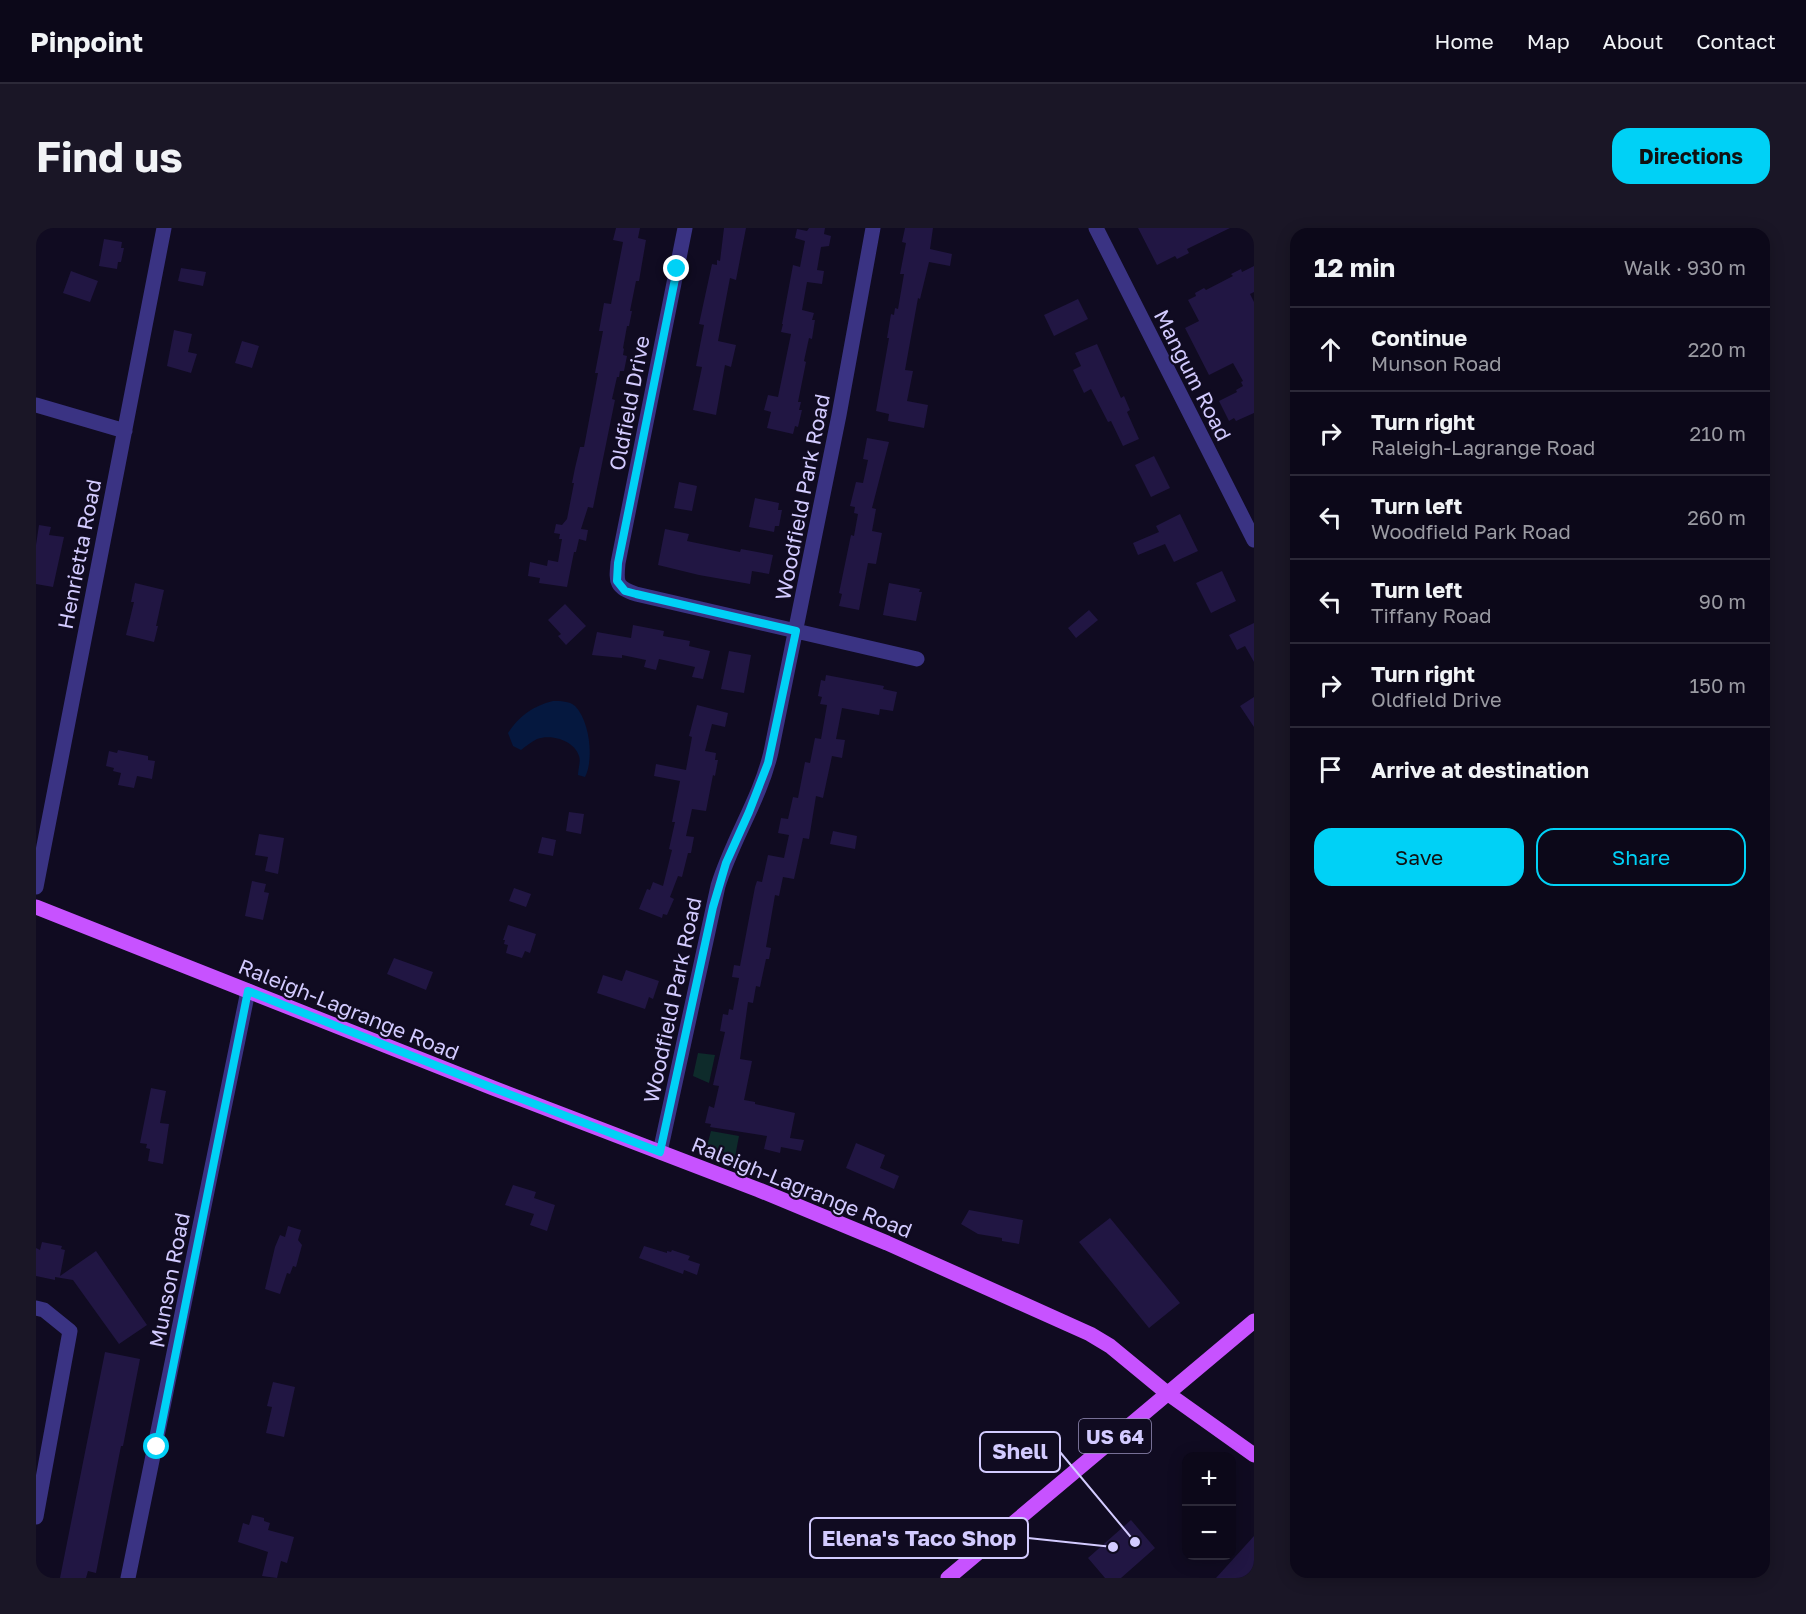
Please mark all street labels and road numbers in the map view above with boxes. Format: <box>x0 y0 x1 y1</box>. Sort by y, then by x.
street label: Mangum Road <box>1149 305 1237 445</box>
street label: Oldfield Drive <box>603 333 655 473</box>
street label: Woodfield Park Road <box>769 392 835 602</box>
street label: Henrietta Road <box>52 477 106 631</box>
street label: Woodfield Park Road <box>637 895 707 1105</box>
street label: Raleigh-Lagrange Road <box>235 953 463 1065</box>
street label: Raleigh-Lagrange Road <box>688 1131 916 1243</box>
street label: Munson Road <box>143 1210 195 1350</box>
road number: US 64 <box>1079 1419 1151 1453</box>

